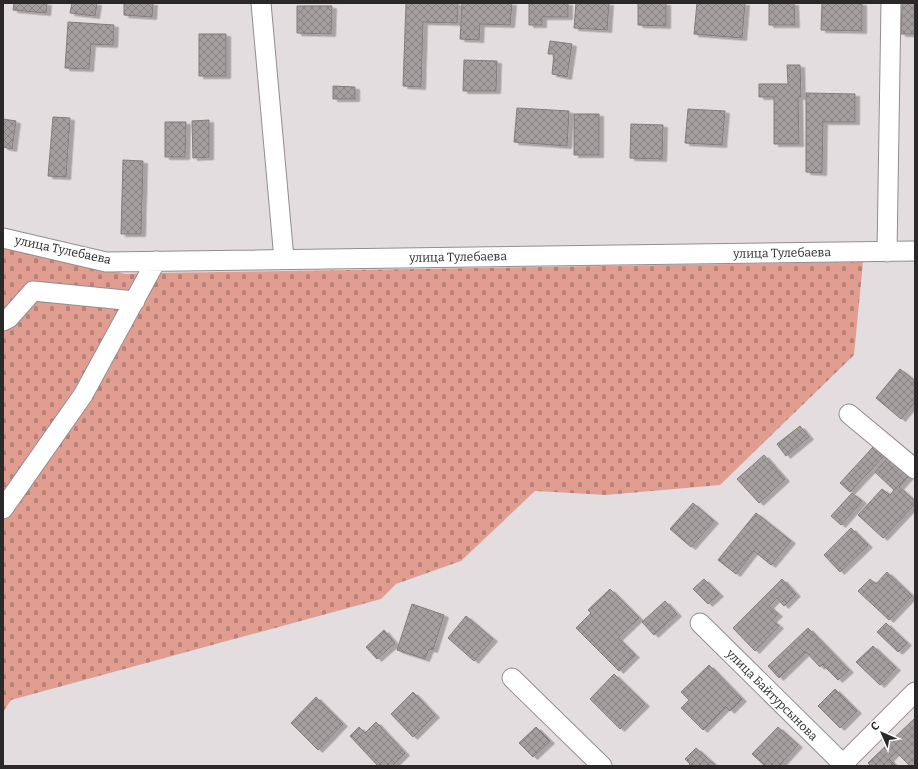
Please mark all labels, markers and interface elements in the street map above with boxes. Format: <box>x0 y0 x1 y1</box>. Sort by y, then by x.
street label: улица Тулебаева <box>13 233 113 267</box>
street label: улица Тулебаева <box>732 245 831 261</box>
street label: улица Тулебаева <box>408 249 507 265</box>
street label: улица Байтурсынова <box>723 646 821 744</box>
north arrow <box>862 713 902 753</box>
text: С <box>868 719 882 733</box>

